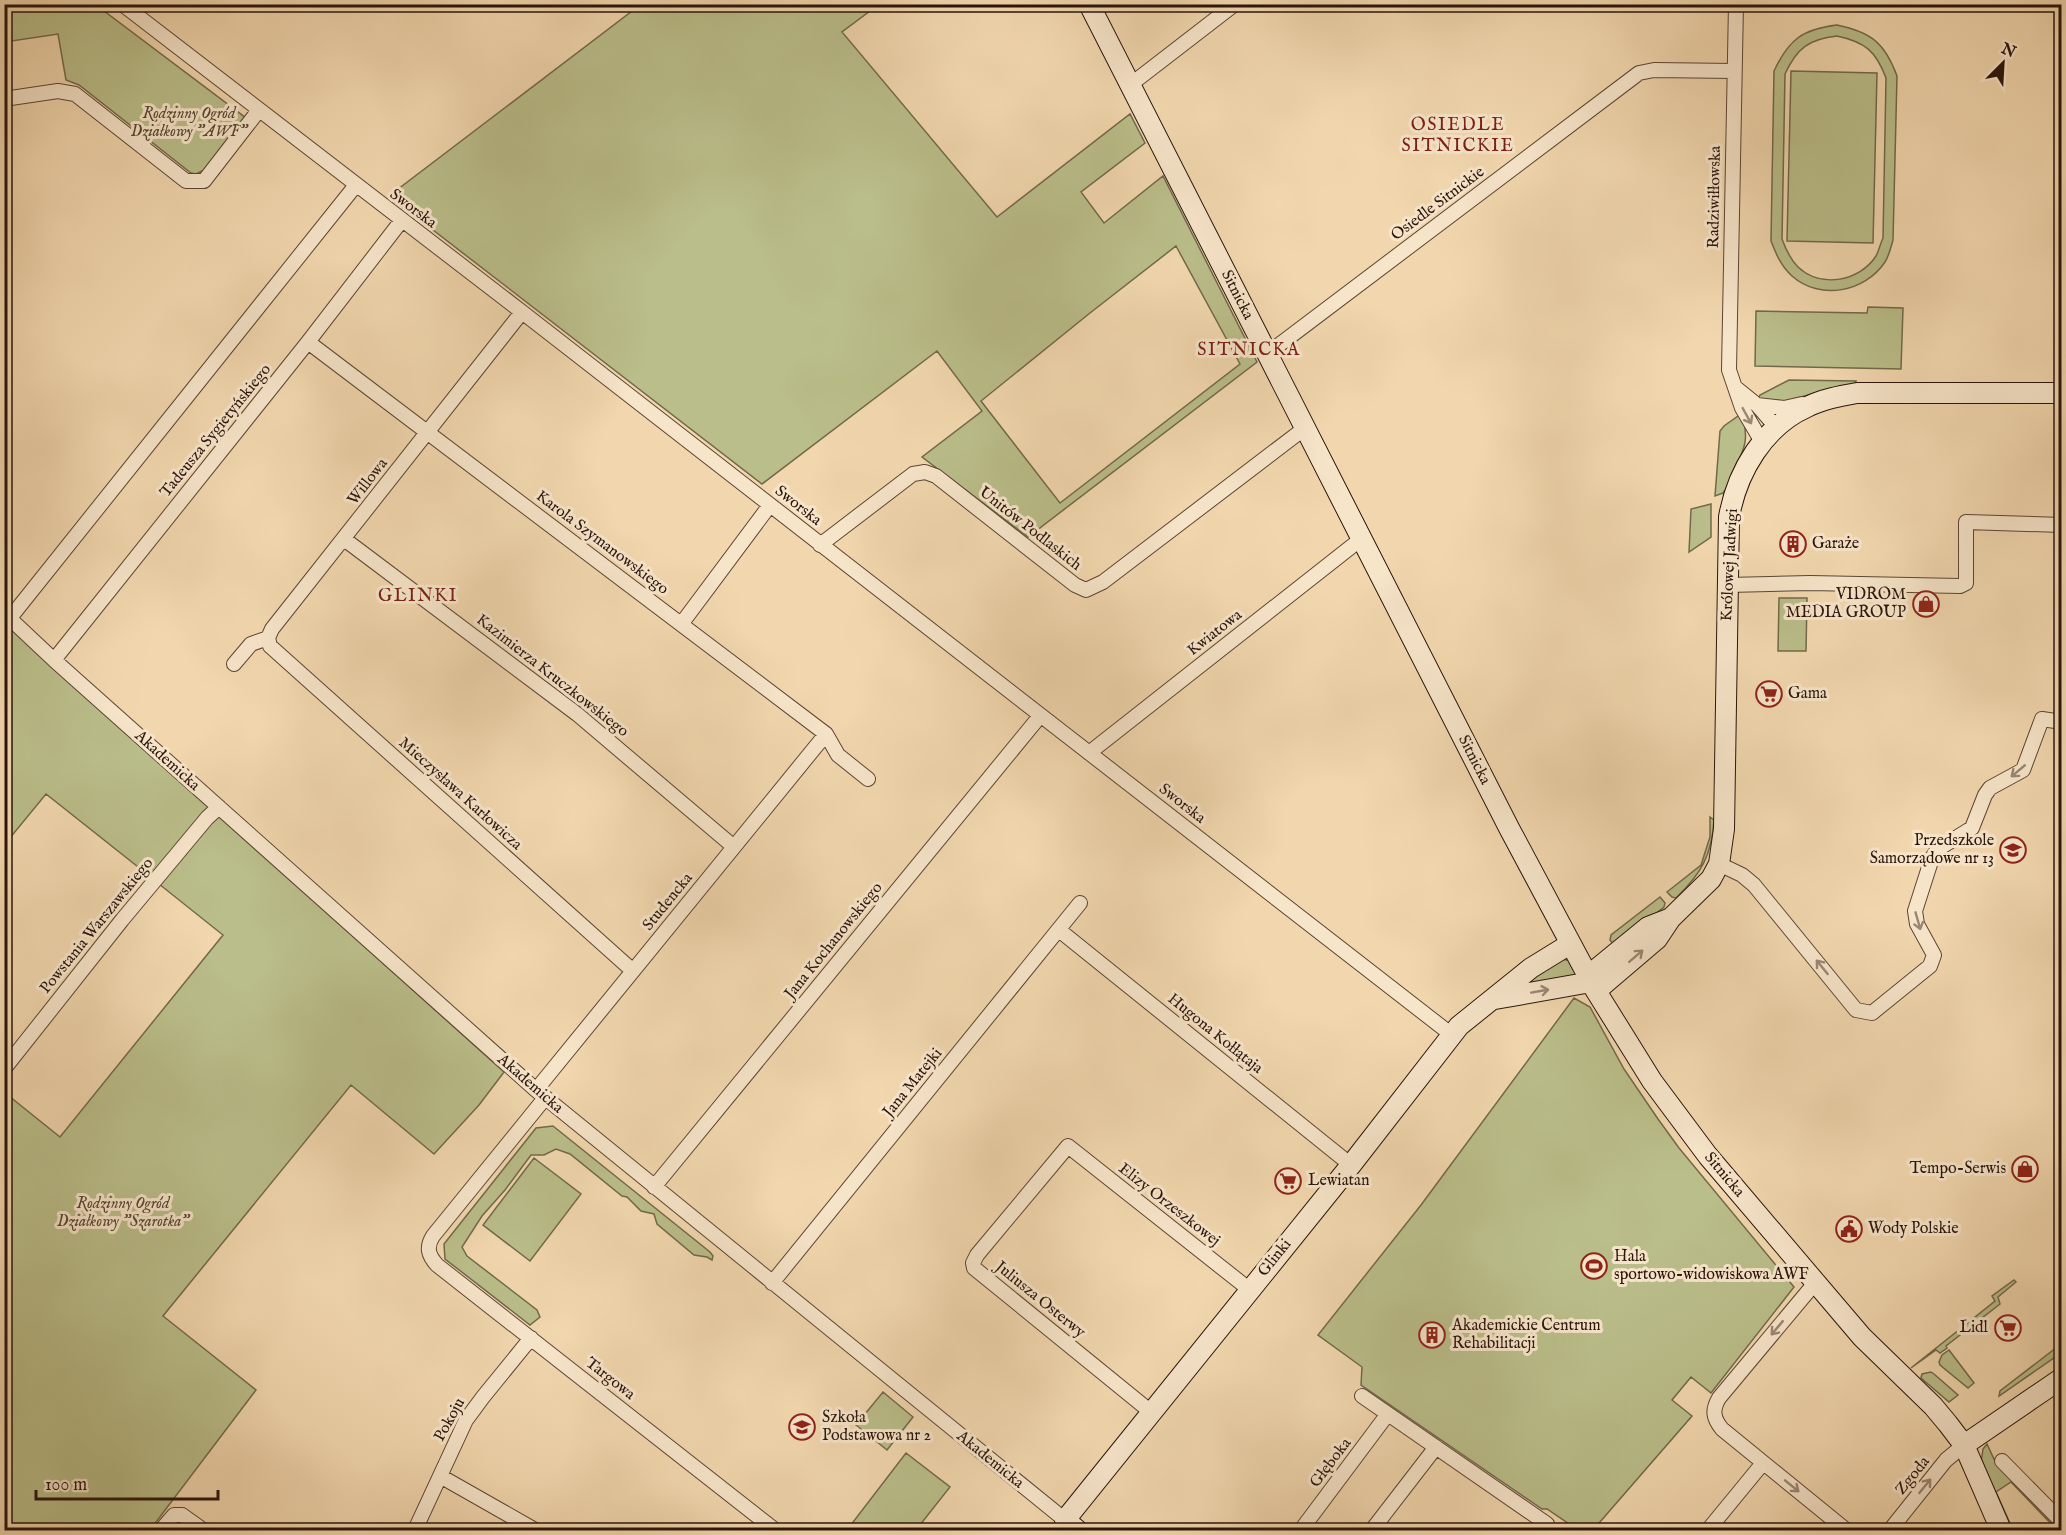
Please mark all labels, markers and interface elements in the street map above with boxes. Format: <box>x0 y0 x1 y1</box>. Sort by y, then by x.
north arrow <box>1973 33 2033 93</box>
text: N <box>1997 39 2019 63</box>
park label: Rodzinny Ogród Działkowy "AWF" <box>131 104 249 142</box>
district label: OSIEDLE SITNICKIE <box>1401 114 1515 158</box>
street label: Radziwiłłowska <box>1704 145 1726 249</box>
street label: Osiedle Sitnickie <box>1387 162 1489 246</box>
street label: Sworska <box>385 185 441 233</box>
street label: Sitnicka <box>1216 267 1258 323</box>
district label: SITNICKA <box>1197 339 1301 362</box>
street label: Tadeusza Sygietyńskiego <box>156 360 276 502</box>
one-way arrow <box>1741 407 1753 424</box>
street label: Willowa <box>343 454 393 509</box>
street label: Sworska <box>771 482 825 531</box>
street label: Unitów Podlaskich <box>975 483 1086 576</box>
street label: Karola Szymanowskiego <box>532 487 673 600</box>
street label: Królowej Jadwigi <box>1717 508 1743 622</box>
building icon: Garaże <box>1778 529 1808 559</box>
place label: Garaże <box>1812 534 1859 554</box>
district label: GLINKI <box>378 585 458 608</box>
place label: VIDROM MEDIA GROUP <box>1786 585 1906 623</box>
shop icon: VIDROM MEDIA GROUP <box>1911 589 1941 619</box>
street label: Kwiatowa <box>1184 605 1247 661</box>
street label: Kazimierza Kruczkowskiego <box>472 610 633 742</box>
supermarket icon: Gama <box>1754 679 1784 709</box>
place label: Gama <box>1788 684 1827 704</box>
street label: Akademicka <box>129 726 204 796</box>
street label: Sitnicka <box>1453 732 1495 788</box>
street label: Mieczysława Karłowicza <box>394 733 526 855</box>
one-way arrow <box>2010 764 2026 777</box>
street label: Sworska <box>1155 780 1209 829</box>
place label: Przedszkole Samorządowe nr 13 <box>1870 831 1994 869</box>
school or university icon: Przedszkole Samorządowe nr 13 <box>1998 835 2028 865</box>
street label: Powstania Warszawskiego <box>36 854 158 998</box>
street label: Studencka <box>639 869 697 935</box>
street label: Jana Kochanowskiego <box>779 878 888 1005</box>
one-way arrow <box>1913 911 1924 930</box>
one-way arrow <box>1628 950 1644 963</box>
one-way arrow <box>1816 959 1829 975</box>
one-way arrow <box>1530 985 1549 996</box>
street label: Hugona Kołłątaja <box>1163 989 1267 1079</box>
street label: Jana Matejki <box>878 1044 947 1123</box>
street label: Akademicka <box>492 1049 567 1118</box>
street label: Sitnicka <box>1699 1148 1749 1202</box>
shop icon: Tempo-Serwis <box>2010 1154 2040 1184</box>
street label: Elizy Orzeszkowej <box>1114 1159 1224 1251</box>
place label: Tempo-Serwis <box>1909 1159 2006 1179</box>
supermarket icon: Lewiatan <box>1273 1166 1303 1196</box>
place label: Lewiatan <box>1308 1171 1370 1191</box>
park label: Rodzinny Ogród Działkowy "Szarotka" <box>57 1194 191 1232</box>
public building icon: Wody Polskie <box>1834 1214 1864 1244</box>
place label: Wody Polskie <box>1868 1219 1959 1239</box>
street label: Glinki <box>1254 1235 1296 1281</box>
place label: Hala sportowo-widowiskowa AWF <box>1614 1247 1809 1285</box>
sports icon: Hala sportowo-widowiskowa AWF <box>1579 1251 1609 1281</box>
street label: Juliusza Osterwy <box>989 1256 1089 1343</box>
supermarket icon: Lidl <box>1993 1313 2023 1343</box>
place label: Akademickie Centrum Rehabilitacji <box>1451 1316 1601 1354</box>
place label: Lidl <box>1960 1318 1989 1338</box>
building icon: Akademickie Centrum Rehabilitacji <box>1417 1320 1447 1350</box>
one-way arrow <box>1771 1320 1784 1336</box>
street label: Targowa <box>581 1353 639 1405</box>
street label: Pokoju <box>430 1395 470 1445</box>
place label: Szkoła Podstawowa nr 2 <box>822 1408 931 1446</box>
school or university icon: Szkoła Podstawowa nr 2 <box>787 1412 817 1442</box>
street label: Akademicka <box>951 1426 1028 1493</box>
street label: Głęboka <box>1306 1434 1356 1492</box>
street label: Zgoda <box>1891 1453 1935 1499</box>
scale bar <box>36 1463 218 1501</box>
text: 100 m <box>45 1474 87 1497</box>
one-way arrow <box>1919 1479 1932 1495</box>
one-way arrow <box>1783 1480 1799 1493</box>

